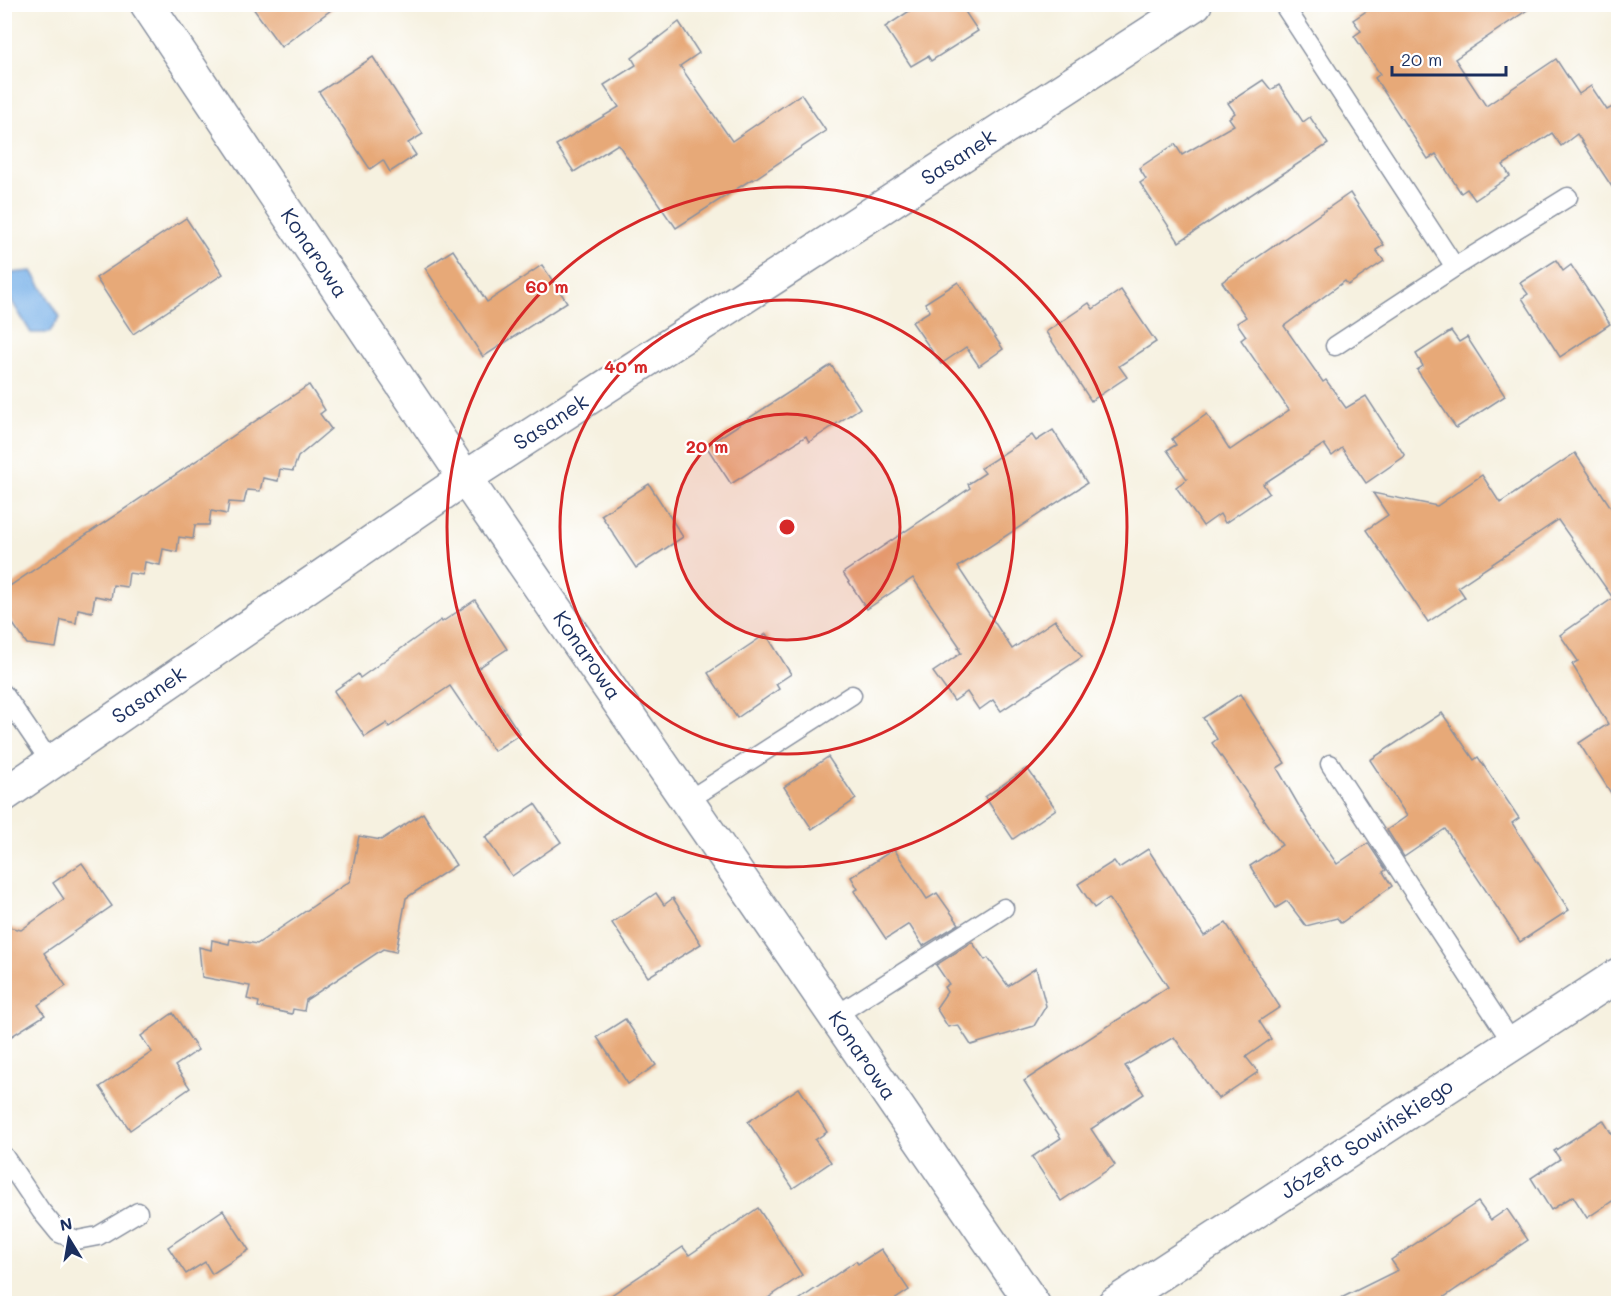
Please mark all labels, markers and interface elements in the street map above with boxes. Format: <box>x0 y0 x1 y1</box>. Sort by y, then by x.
scale bar <box>1392 39 1506 77</box>
text: 20 m <box>1401 47 1442 71</box>
street label: Sasanek <box>915 122 1000 190</box>
street label: Konarowa <box>276 202 355 302</box>
text: 60 m <box>525 274 569 298</box>
text: 40 m <box>604 354 648 378</box>
street label: Sasanek <box>508 387 593 455</box>
text: 20 m <box>686 434 728 458</box>
centre of rings <box>777 517 797 537</box>
street label: Konarowa <box>548 605 628 704</box>
street label: Sasanek <box>106 659 190 729</box>
street label: Konarowa <box>823 1005 904 1105</box>
street label: Józefa Sowińskiego <box>1275 1071 1458 1204</box>
north arrow <box>39 1209 99 1269</box>
text: N <box>58 1212 74 1235</box>

